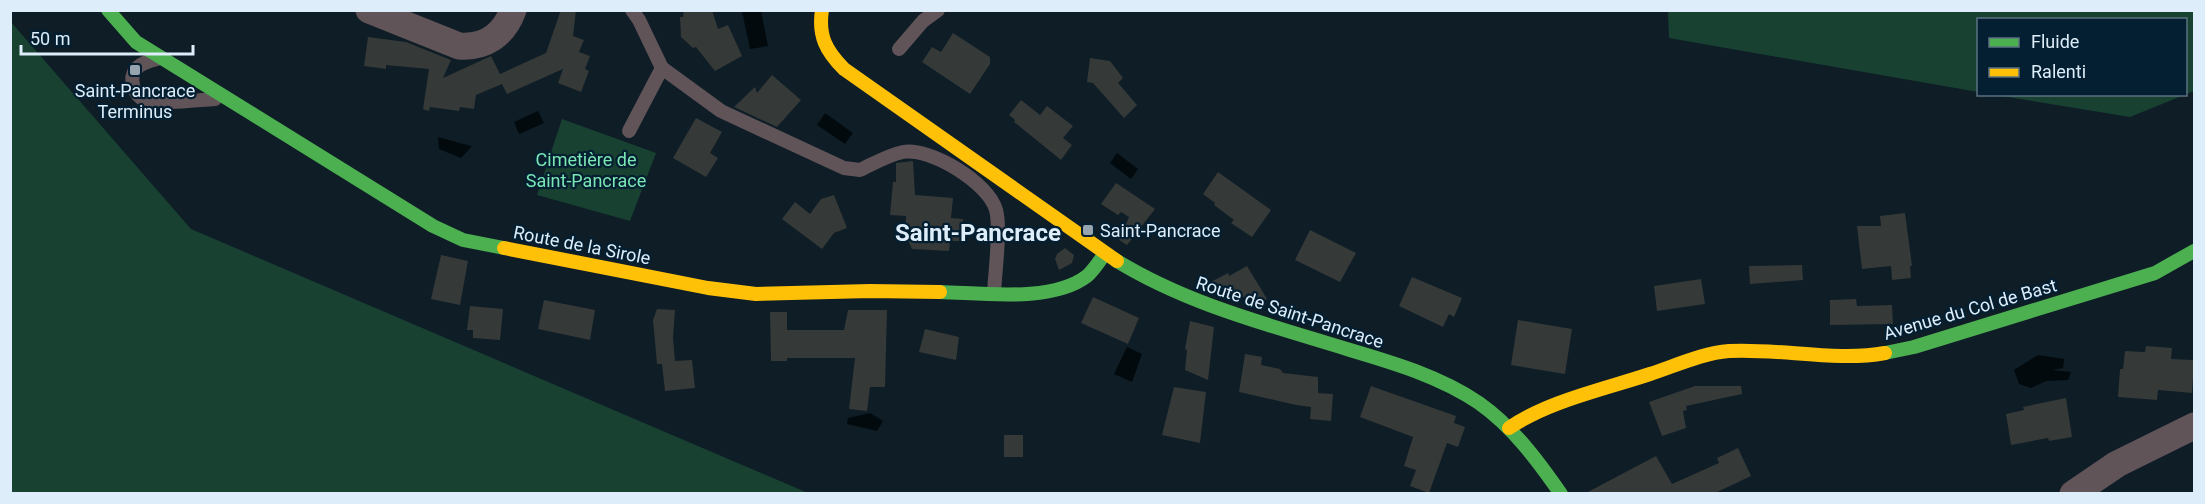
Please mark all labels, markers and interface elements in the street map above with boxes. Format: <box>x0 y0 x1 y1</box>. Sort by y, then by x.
scale bar <box>21 18 194 56</box>
legend <box>1977 18 2187 96</box>
text: 50 m <box>30 28 70 49</box>
text: Fluide <box>2031 31 2079 52</box>
text: Ralenti <box>2031 61 2086 82</box>
marker: Saint-Pancrace Terminus <box>128 63 142 77</box>
place label: Saint-Pancrace Terminus <box>75 80 195 122</box>
park label: Cimetière de Saint-Pancrace <box>526 149 646 191</box>
district label: Saint-Pancrace <box>895 219 1061 247</box>
place label: Saint-Pancrace <box>1100 220 1221 241</box>
street label: Route de la Sirole <box>512 221 652 269</box>
marker: Saint-Pancrace <box>1081 223 1095 237</box>
street label: Route de Saint-Pancrace <box>1194 272 1386 352</box>
street label: Avenue du Col de Bast <box>1881 274 2059 344</box>

